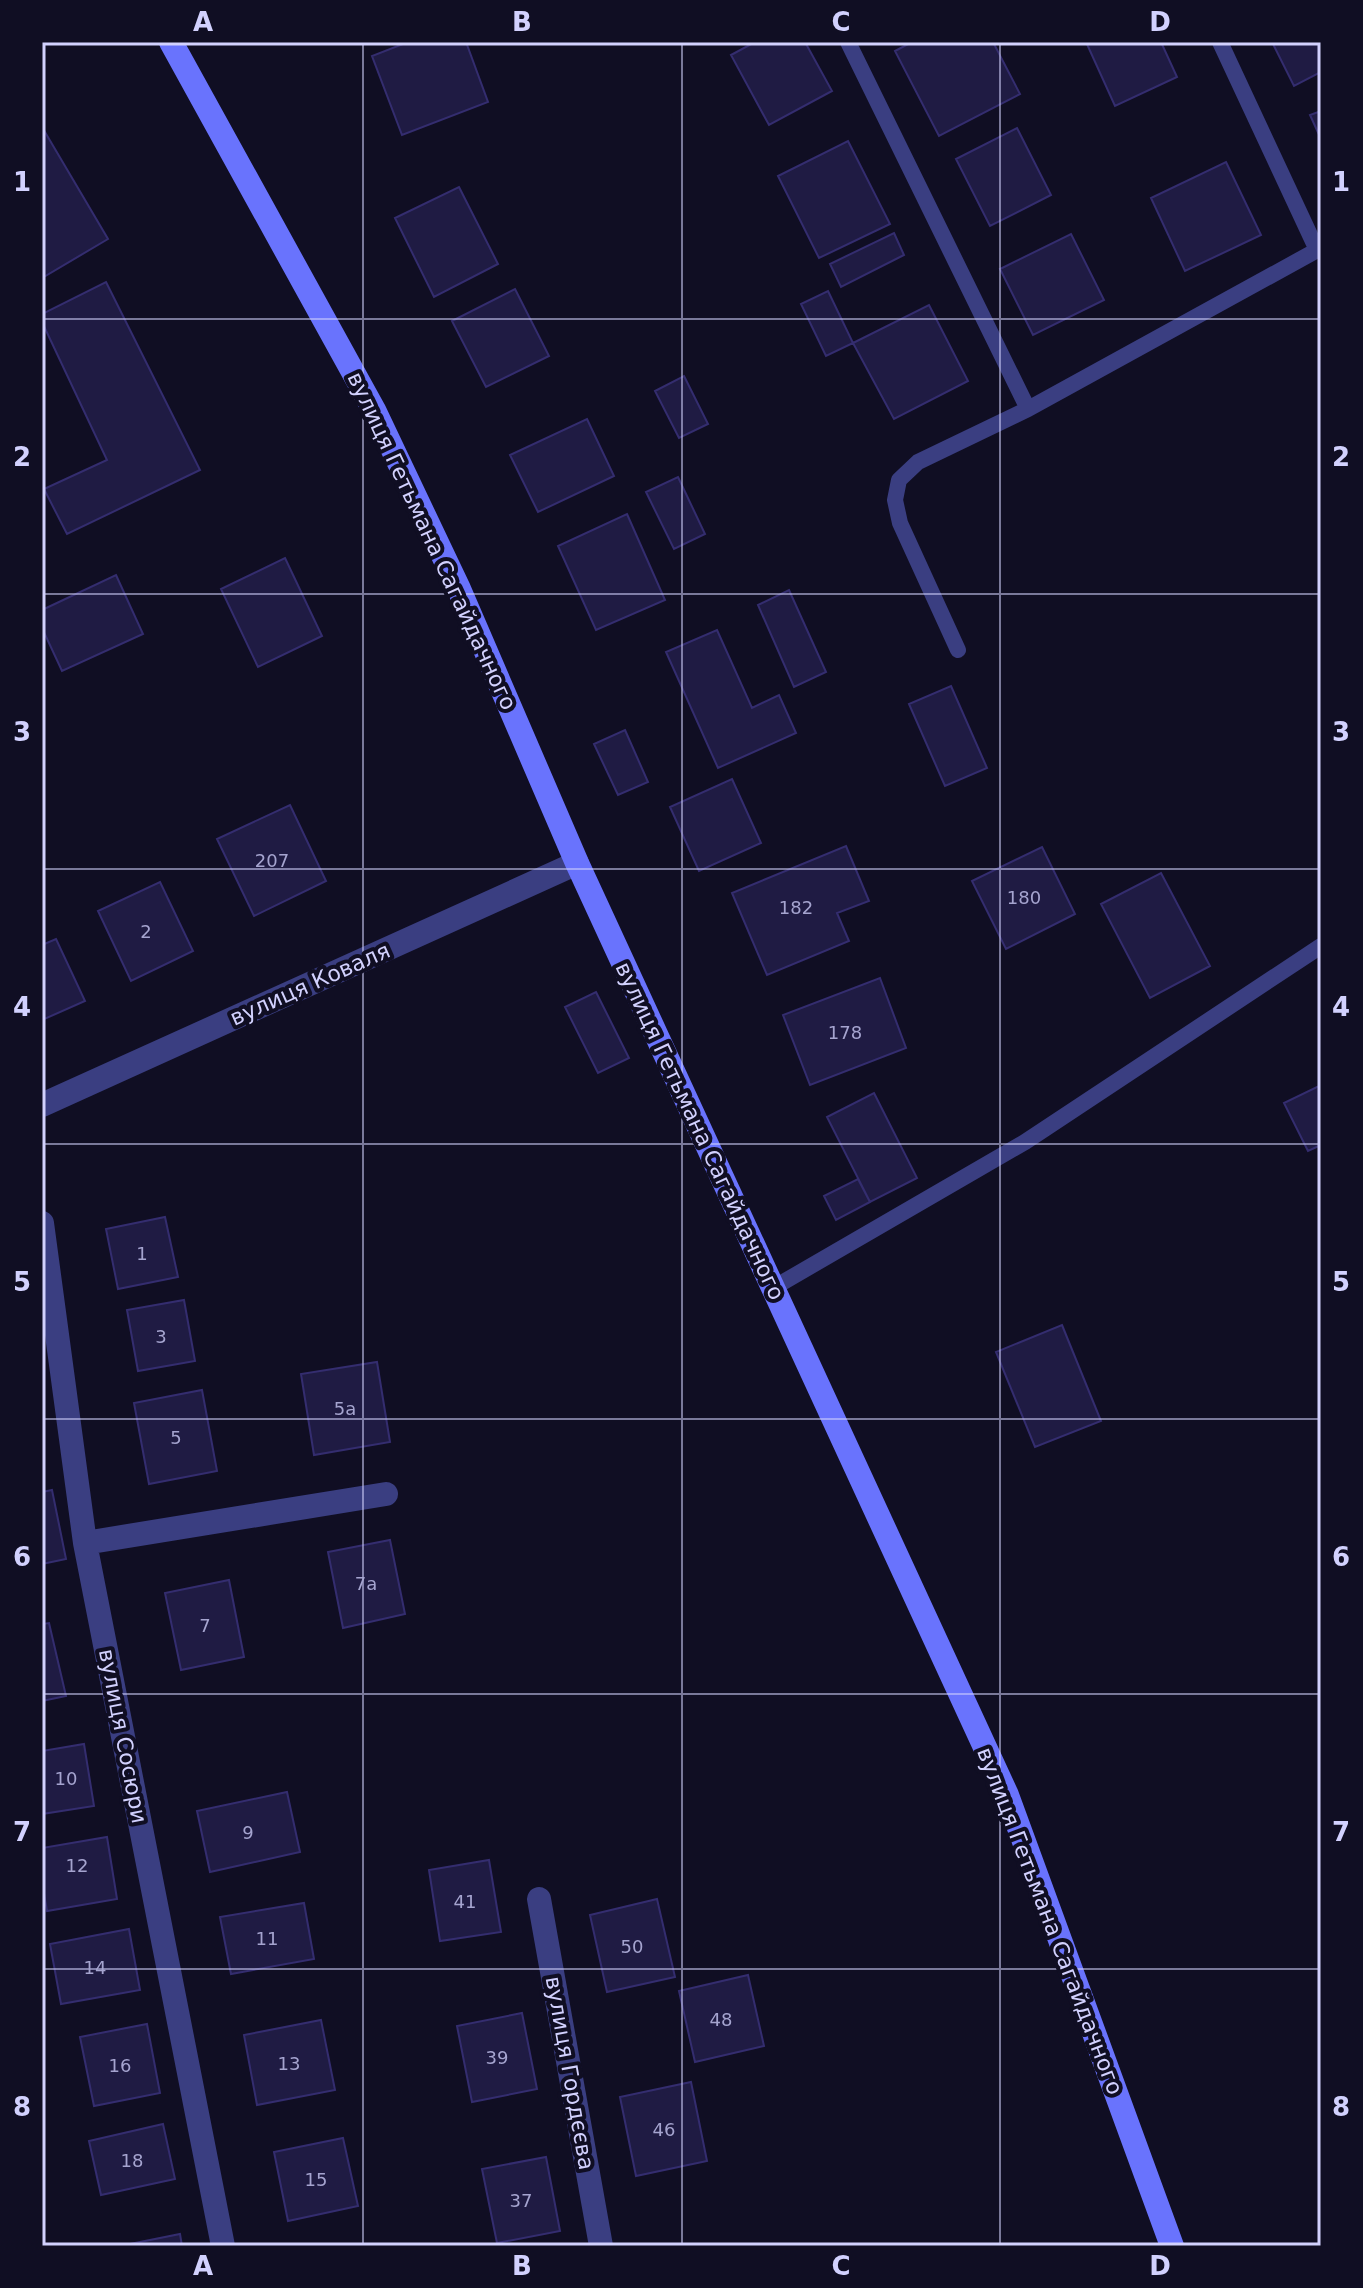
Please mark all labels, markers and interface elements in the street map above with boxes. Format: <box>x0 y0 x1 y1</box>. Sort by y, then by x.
text: A <box>193 7 213 37</box>
text: B <box>512 7 532 37</box>
text: C <box>831 7 851 37</box>
text: D <box>1149 7 1171 37</box>
text: 1 <box>13 167 31 197</box>
text: 1 <box>1332 167 1350 197</box>
street label: вулиця Гетьмана Сагайдачного <box>342 368 522 714</box>
text: 2 <box>13 442 31 472</box>
text: 2 <box>1332 442 1350 472</box>
text: 3 <box>13 717 31 747</box>
text: 3 <box>1332 717 1350 747</box>
house number: 207 <box>255 850 289 871</box>
house number: 180 <box>1007 887 1041 908</box>
house number: 182 <box>779 897 813 918</box>
house number: 2 <box>140 921 152 942</box>
street label: вулиця Коваля <box>226 938 394 1030</box>
street label: вулиця Гетьмана Сагайдачного <box>610 958 790 1304</box>
text: 4 <box>13 992 31 1022</box>
text: 4 <box>1332 992 1350 1022</box>
house number: 178 <box>828 1022 862 1043</box>
house number: 1 <box>136 1243 148 1264</box>
text: 5 <box>13 1267 31 1297</box>
text: 5 <box>1332 1267 1350 1297</box>
house number: 3 <box>155 1326 167 1347</box>
house number: 5а <box>334 1398 356 1419</box>
house number: 5 <box>170 1427 182 1448</box>
text: 6 <box>13 1542 31 1572</box>
text: 6 <box>1332 1542 1350 1572</box>
house number: 7а <box>355 1573 377 1594</box>
house number: 7 <box>199 1615 211 1636</box>
street label: вулиця Сосюри <box>94 1647 152 1825</box>
street label: вулиця Гетьмана Сагайдачного <box>972 1744 1128 2098</box>
house number: 10 <box>55 1768 77 1789</box>
text: 7 <box>13 1817 31 1847</box>
text: 7 <box>1332 1817 1350 1847</box>
house number: 9 <box>242 1822 254 1843</box>
house number: 12 <box>66 1855 88 1876</box>
house number: 41 <box>454 1891 476 1912</box>
house number: 11 <box>256 1928 278 1949</box>
house number: 50 <box>621 1936 643 1957</box>
house number: 14 <box>84 1957 106 1978</box>
street label: вулиця Гордєєва <box>541 1974 599 2172</box>
house number: 48 <box>710 2009 732 2030</box>
house number: 39 <box>486 2047 508 2068</box>
house number: 13 <box>278 2053 300 2074</box>
house number: 16 <box>109 2055 131 2076</box>
text: 8 <box>13 2092 31 2122</box>
text: 8 <box>1332 2092 1350 2122</box>
house number: 46 <box>653 2119 675 2140</box>
house number: 18 <box>121 2150 143 2171</box>
house number: 15 <box>305 2169 327 2190</box>
house number: 37 <box>510 2190 532 2211</box>
text: A <box>193 2251 213 2281</box>
text: B <box>512 2251 532 2281</box>
text: C <box>831 2251 851 2281</box>
text: D <box>1149 2251 1171 2281</box>

